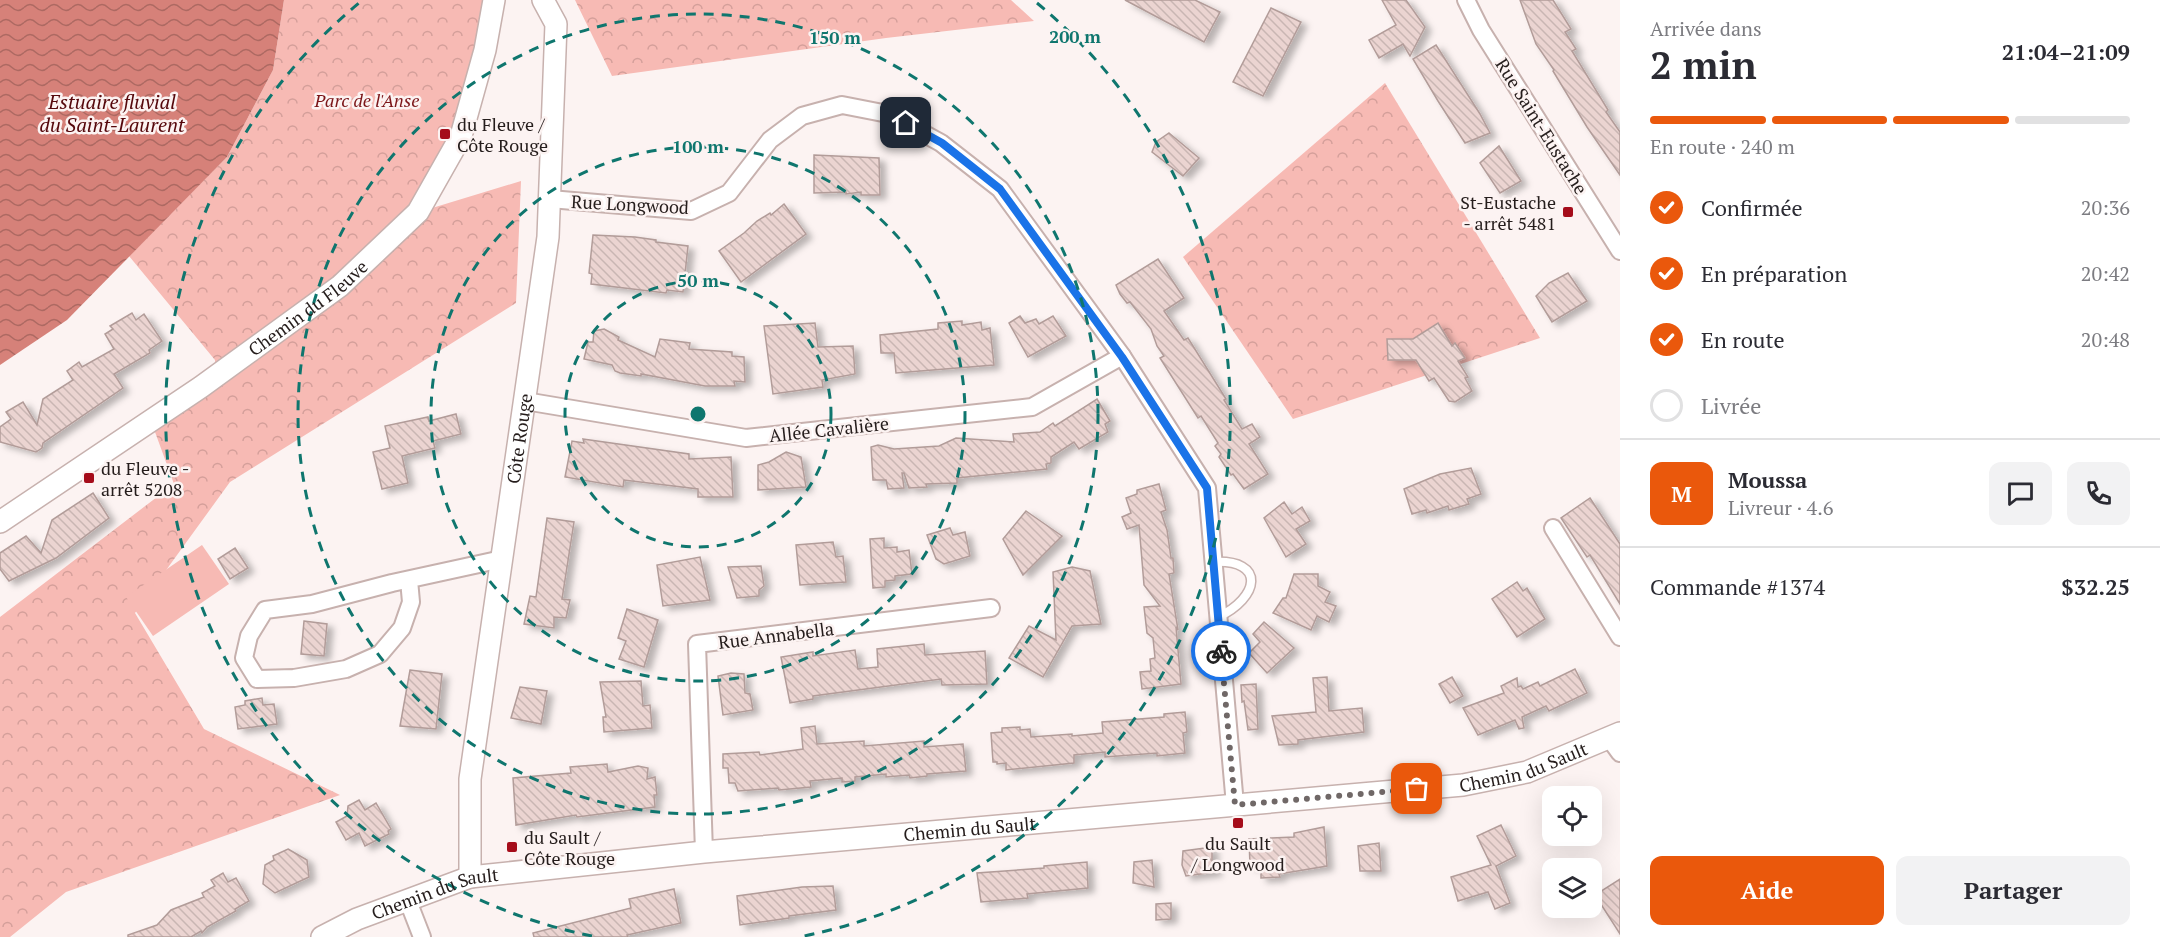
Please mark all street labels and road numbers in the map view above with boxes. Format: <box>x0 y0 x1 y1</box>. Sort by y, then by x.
street label: Rue Saint-Eustache <box>1490 53 1594 199</box>
street label: Rue Longwood <box>570 189 690 219</box>
street label: Chemin du Fleuve <box>243 254 372 361</box>
street label: Côte Rouge <box>501 392 537 485</box>
street label: Allée Cavalière <box>768 411 890 447</box>
street label: Rue Annabella <box>717 616 835 654</box>
street label: Chemin du Sault <box>1457 736 1591 798</box>
street label: Chemin du Sault <box>902 811 1037 846</box>
street label: Chemin du Sault <box>368 862 500 925</box>

